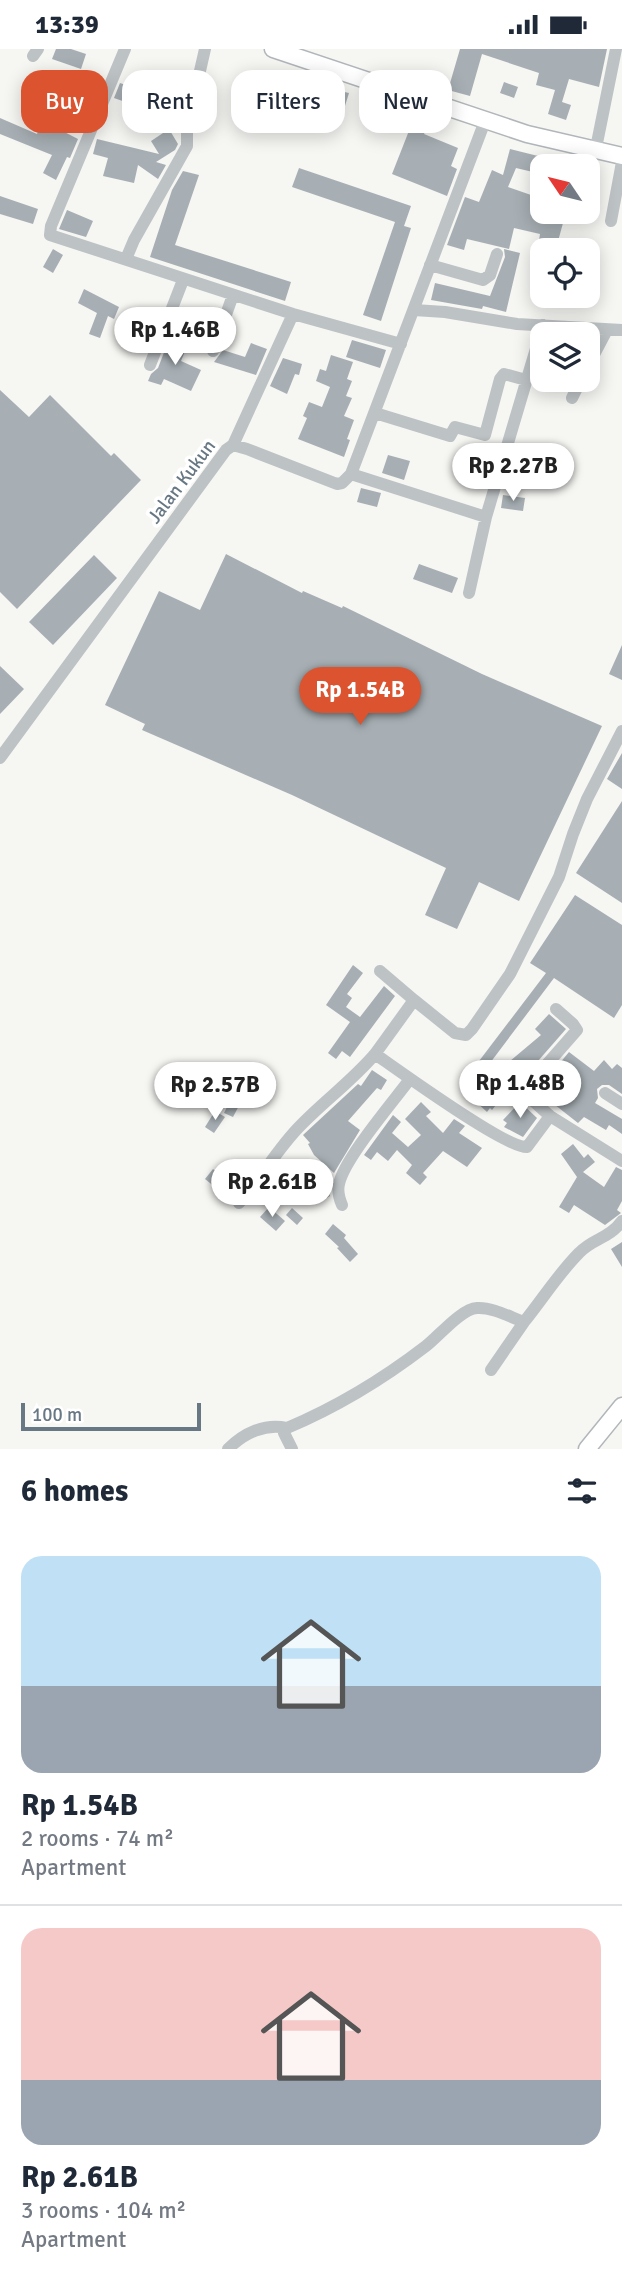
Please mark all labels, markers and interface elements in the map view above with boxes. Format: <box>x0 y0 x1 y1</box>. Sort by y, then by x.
text: 13:39 <box>35 9 99 41</box>
chip: Buy <box>21 70 108 133</box>
chip: Rent <box>122 70 217 133</box>
chip: Filters <box>231 70 345 133</box>
chip: New <box>359 70 452 133</box>
north arrow <box>530 154 600 224</box>
map controls <box>530 154 600 392</box>
button: locate <box>530 238 600 308</box>
pin: Rp 1.46B <box>103 307 247 367</box>
text: Rp 1.46B <box>130 315 220 344</box>
button: layers <box>530 322 600 392</box>
street label: Jalan Kukun <box>142 435 221 528</box>
pin: Rp 2.27B <box>441 443 585 503</box>
text: Rp 2.27B <box>468 451 558 480</box>
pin: Rp 1.54B <box>288 667 432 727</box>
text: Rp 1.54B <box>315 675 405 704</box>
pin: Rp 1.48B <box>448 1061 592 1120</box>
pin: Rp 2.57B <box>143 1063 287 1122</box>
text: Rp 1.48B <box>475 1068 565 1097</box>
text: Rp 2.57B <box>170 1070 260 1099</box>
pin: Rp 2.61B <box>200 1159 344 1219</box>
text: Rp 2.61B <box>227 1167 317 1196</box>
scale bar <box>21 1400 201 1432</box>
text: 100 m <box>32 1403 82 1427</box>
icon: filters <box>563 1472 601 1510</box>
text: 6 homes <box>21 1473 128 1510</box>
icon: home <box>248 1601 374 1727</box>
text: Rp 1.54B <box>21 1787 138 1824</box>
text: 2 rooms · 74 m² <box>21 1824 174 1853</box>
text: Apartment <box>21 1853 126 1882</box>
icon: home <box>248 1973 374 2099</box>
text: Rp 2.61B <box>21 2159 138 2196</box>
text: 3 rooms · 104 m² <box>21 2196 186 2225</box>
text: Apartment <box>21 2225 126 2254</box>

